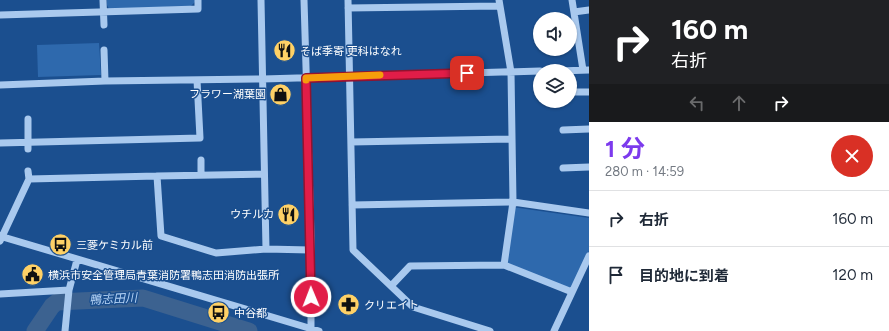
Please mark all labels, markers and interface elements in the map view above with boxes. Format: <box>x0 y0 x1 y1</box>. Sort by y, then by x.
map controls <box>533 12 577 108</box>
button: sound <box>533 12 577 56</box>
text: 160 m <box>671 12 748 46</box>
icon: right <box>605 16 657 68</box>
restaurant icon: そば季寄 更科はなれ <box>272 38 298 64</box>
place label: そば季寄 更科はなれ <box>300 45 402 58</box>
text: 右折 <box>671 50 707 72</box>
pin <box>450 56 484 90</box>
icon: arrive <box>456 62 478 84</box>
button: layers <box>533 64 577 108</box>
shop icon: フラワー湖葉園 <box>268 81 294 107</box>
place label: フラワー湖葉園 <box>189 88 266 101</box>
icon: left <box>686 92 708 114</box>
icon: ahead <box>728 92 750 114</box>
icon: right <box>770 92 792 114</box>
text: 1 分 <box>605 134 645 163</box>
button: close <box>831 135 873 177</box>
text: 280 m · 14:59 <box>605 164 684 179</box>
restaurant icon: ウチルカ <box>276 201 302 227</box>
place label: ウチルカ <box>230 208 274 221</box>
icon: right <box>605 208 627 230</box>
text: 160 m <box>832 210 873 228</box>
text: 右折 <box>639 211 669 229</box>
bus stop icon: 三菱ケミカル前 <box>47 232 73 258</box>
place label: 三菱ケミカル前 <box>76 239 153 252</box>
public building icon: 横浜市安全管理局青葉消防署鴨志田消防出張所 <box>19 262 45 288</box>
icon: arrive <box>605 264 627 286</box>
text: 120 m <box>832 266 873 284</box>
text: 目的地に到着 <box>639 267 729 285</box>
place label: 横浜市安全管理局青葉消防署鴨志田消防出張所 <box>48 269 280 282</box>
position arrow <box>290 276 332 318</box>
water label: 鴨志田川 <box>89 291 139 307</box>
pharmacy icon: クリエイト <box>336 292 362 318</box>
place label: クリエイト <box>364 299 419 312</box>
bus stop icon: 中谷都 <box>205 300 231 326</box>
place label: 中谷都 <box>234 307 267 320</box>

